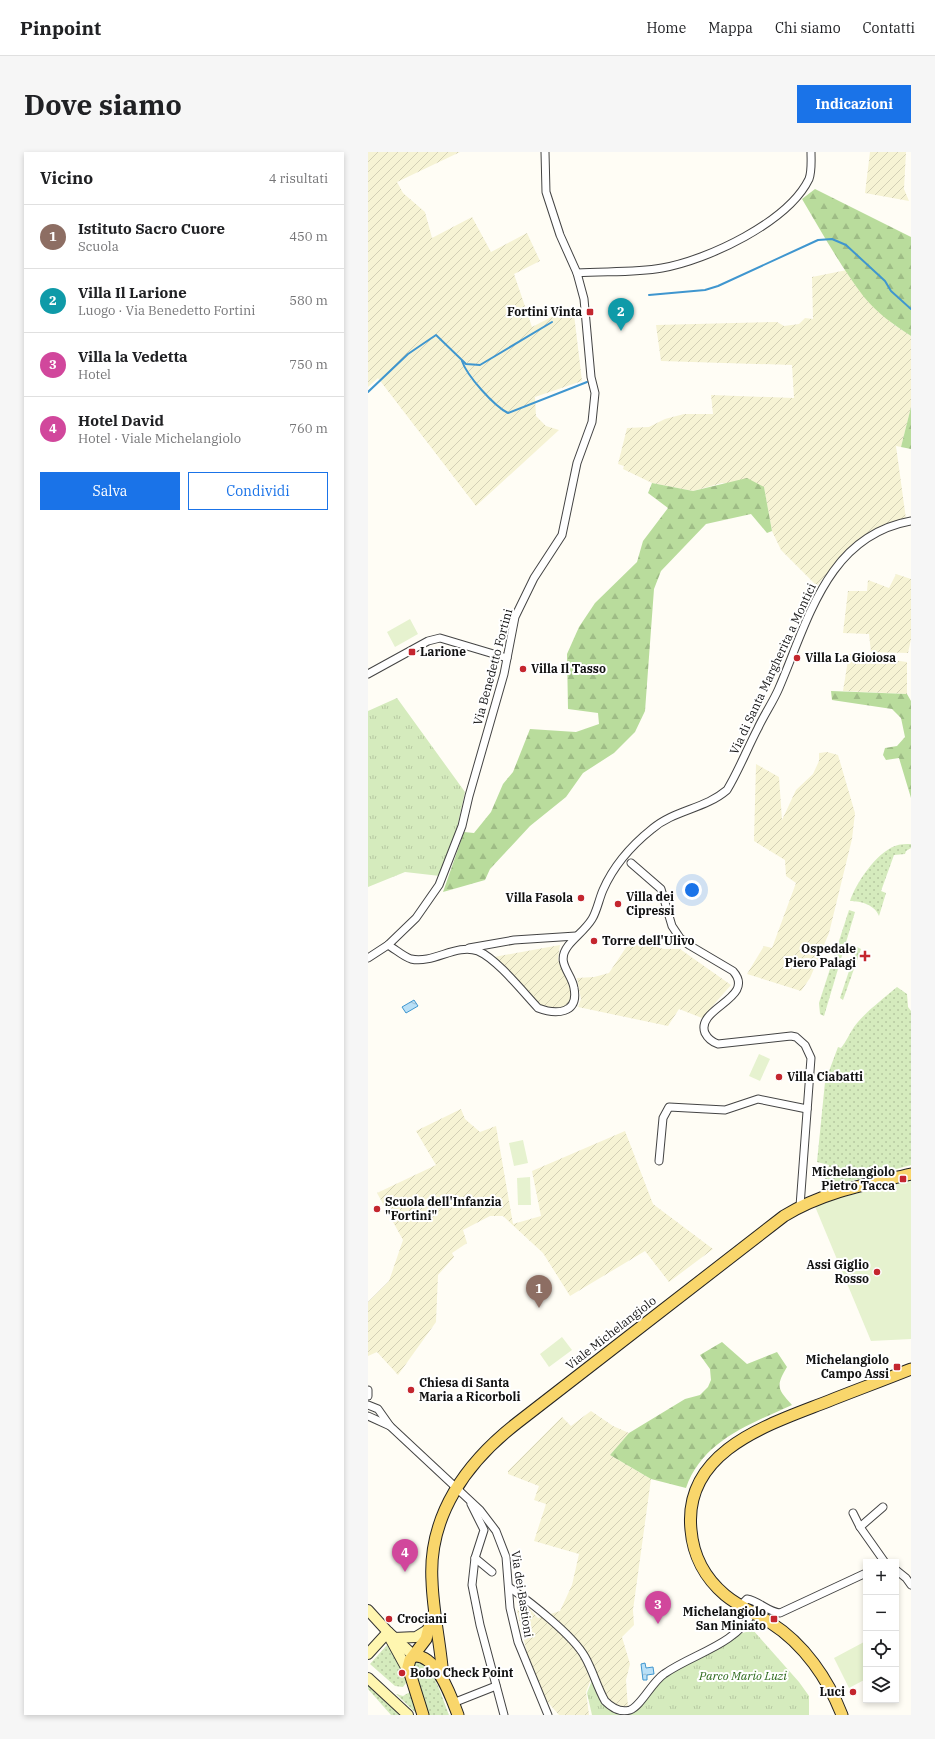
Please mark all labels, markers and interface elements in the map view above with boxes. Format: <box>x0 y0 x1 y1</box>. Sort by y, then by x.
text: Pinpoint <box>20 16 101 40</box>
text: Home <box>646 19 686 37</box>
text: Mappa <box>708 19 753 37</box>
text: Chi siamo <box>775 19 841 37</box>
text: Contatti <box>863 19 915 37</box>
button: Indicazioni <box>797 85 911 123</box>
text: Dove siamo <box>24 86 182 123</box>
text: Vicino <box>40 167 93 189</box>
text: 4 risultati <box>269 170 328 187</box>
text: Istituto Sacro Cuore <box>78 219 225 238</box>
text: 1 <box>49 228 57 245</box>
text: 450 m <box>289 228 328 245</box>
text: Scuola <box>78 238 119 255</box>
text: Villa Il Larione <box>78 283 187 302</box>
text: 2 <box>49 292 57 309</box>
text: 580 m <box>289 292 328 309</box>
pin: 2 <box>608 298 634 331</box>
text: Luogo · Via Benedetto Fortini <box>78 302 255 319</box>
place label: Fortini Vinta <box>507 304 582 319</box>
marker: Fortini Vinta <box>585 307 595 317</box>
text: Villa la Vedetta <box>78 347 188 366</box>
text: 3 <box>49 356 57 373</box>
text: 750 m <box>289 356 328 373</box>
text: Hotel <box>78 366 111 383</box>
text: Hotel David <box>78 411 164 430</box>
text: 4 <box>49 420 57 437</box>
text: 760 m <box>289 420 328 437</box>
text: Hotel · Viale Michelangiolo <box>78 430 241 447</box>
button: Salva <box>40 472 180 510</box>
button: Condividi <box>188 472 328 510</box>
street label: Via di Santa Margherita a Montici <box>726 581 819 757</box>
street label: Via Benedetto Fortini <box>470 607 515 727</box>
place label: Larione <box>420 644 466 659</box>
marker: Larione <box>407 647 417 657</box>
place label: Villa La Gioiosa <box>805 650 896 665</box>
marker: Villa La Gioiosa <box>792 653 802 663</box>
place label: Villa Il Tasso <box>531 661 606 676</box>
marker: Villa Il Tasso <box>518 664 528 674</box>
your location <box>682 880 702 900</box>
place label: Villa dei Cipressi <box>626 889 674 918</box>
place label: Villa Fasola <box>506 890 573 905</box>
marker: Villa Fasola <box>576 893 586 903</box>
marker: Villa dei Cipressi <box>613 899 623 909</box>
place label: Torre dell'Ulivo <box>602 933 695 948</box>
marker: Torre dell'Ulivo <box>589 936 599 946</box>
place label: Ospedale Piero Palagi <box>785 941 856 970</box>
marker: Ospedale Piero Palagi <box>859 950 871 962</box>
place label: Villa Ciabatti <box>787 1069 863 1084</box>
marker: Villa Ciabatti <box>774 1072 784 1082</box>
place label: Michelangiolo Pietro Tacca <box>812 1164 895 1193</box>
marker: Michelangiolo Pietro Tacca <box>898 1174 908 1184</box>
place label: Scuola dell'Infanzia "Fortini" <box>385 1194 502 1223</box>
marker: Scuola dell'Infanzia "Fortini" <box>372 1204 382 1214</box>
place label: Assi Giglio Rosso <box>806 1257 869 1286</box>
marker: Assi Giglio Rosso <box>872 1267 882 1277</box>
pin: 1 <box>526 1275 552 1308</box>
street label: Viale Michelangiolo <box>563 1293 659 1373</box>
place label: Michelangiolo Campo Assi <box>806 1352 889 1381</box>
marker: Michelangiolo Campo Assi <box>892 1362 902 1372</box>
place label: Chiesa di Santa Maria a Ricorboli <box>419 1375 520 1404</box>
marker: Chiesa di Santa Maria a Ricorboli <box>406 1385 416 1395</box>
pin: 4 <box>392 1539 418 1572</box>
street label: Via dei Bastioni <box>508 1549 537 1639</box>
map controls <box>863 1559 899 1703</box>
button: + <box>863 1559 899 1595</box>
pin: 3 <box>645 1591 671 1624</box>
button: − <box>863 1595 899 1631</box>
place label: Michelangiolo San Miniato <box>683 1604 766 1633</box>
place label: Crociani <box>397 1611 447 1626</box>
marker: Crociani <box>384 1614 394 1624</box>
marker: Michelangiolo San Miniato <box>769 1614 779 1624</box>
button: locate <box>863 1631 899 1667</box>
place label: Bobo Check Point <box>410 1665 514 1680</box>
button: layers <box>863 1667 899 1703</box>
marker: Bobo Check Point <box>397 1668 407 1678</box>
park label: Parco Mario Luzi <box>698 1668 787 1683</box>
place label: Luci <box>819 1684 845 1699</box>
marker: Luci <box>848 1687 858 1697</box>

